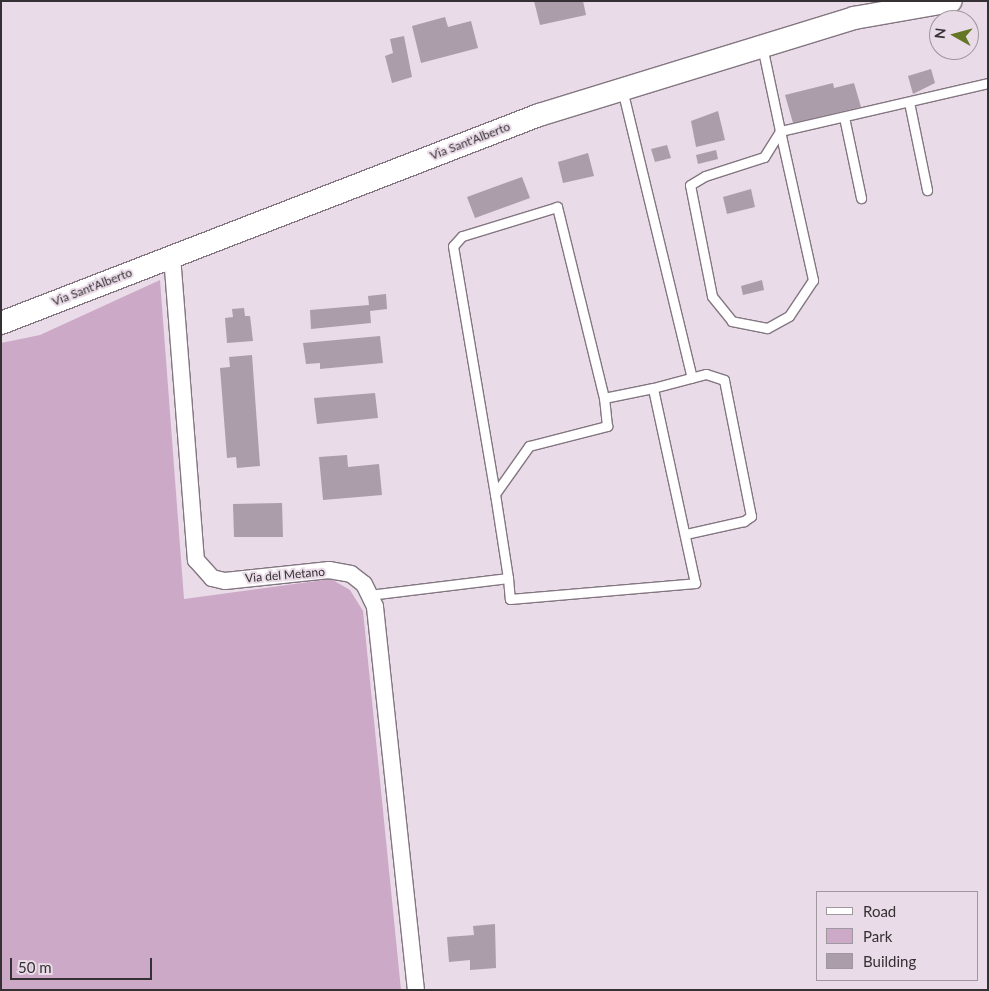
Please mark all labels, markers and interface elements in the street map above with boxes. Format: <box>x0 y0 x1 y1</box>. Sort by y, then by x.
north arrow <box>929 10 979 60</box>
text: N <box>931 27 949 40</box>
street label: Via Sant'Alberto <box>428 119 512 163</box>
street label: Via Sant'Alberto <box>50 265 134 309</box>
street label: Via del Metano <box>245 564 325 586</box>
legend <box>816 891 979 981</box>
text: Road <box>863 902 896 920</box>
text: Park <box>863 927 892 945</box>
scale bar <box>12 948 155 980</box>
text: Building <box>863 952 916 970</box>
text: 50 m <box>18 958 52 976</box>

